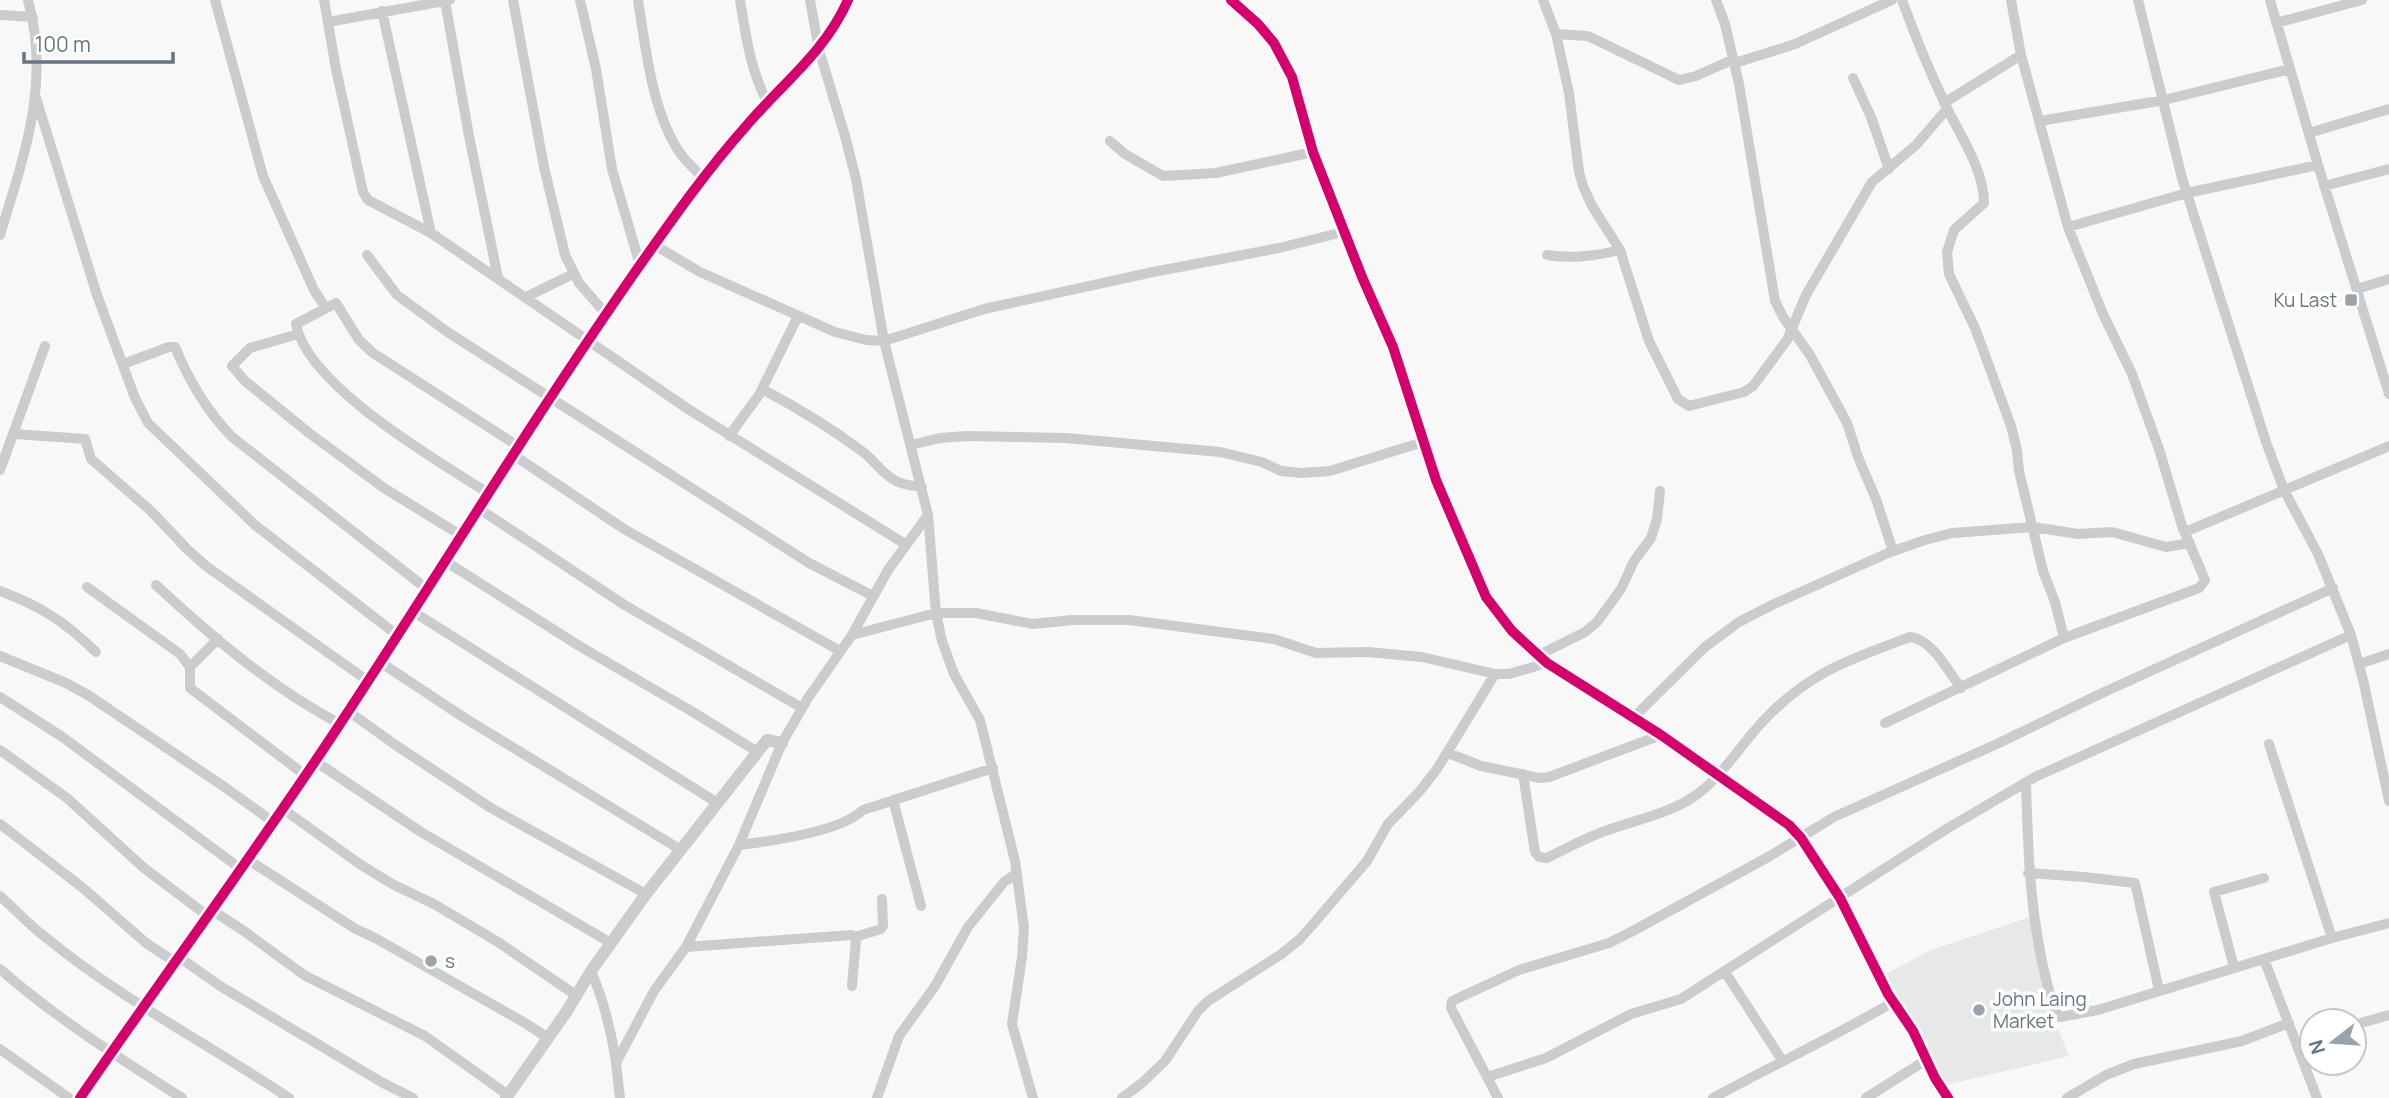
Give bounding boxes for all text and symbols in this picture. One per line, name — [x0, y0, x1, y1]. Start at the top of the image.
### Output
scale bar — [24, 21, 173, 65]
text: 100 m — [35, 30, 91, 58]
place label: Ku Last — [2273, 287, 2337, 313]
marker: Ku Last — [2343, 292, 2359, 308]
place label: s — [445, 948, 455, 974]
marker: s — [423, 953, 439, 969]
place label: John Laing Market — [1993, 986, 2087, 1034]
marker: John Laing Market — [1971, 1002, 1987, 1018]
north arrow — [2298, 1007, 2368, 1077]
text: N — [2302, 1037, 2331, 1057]

